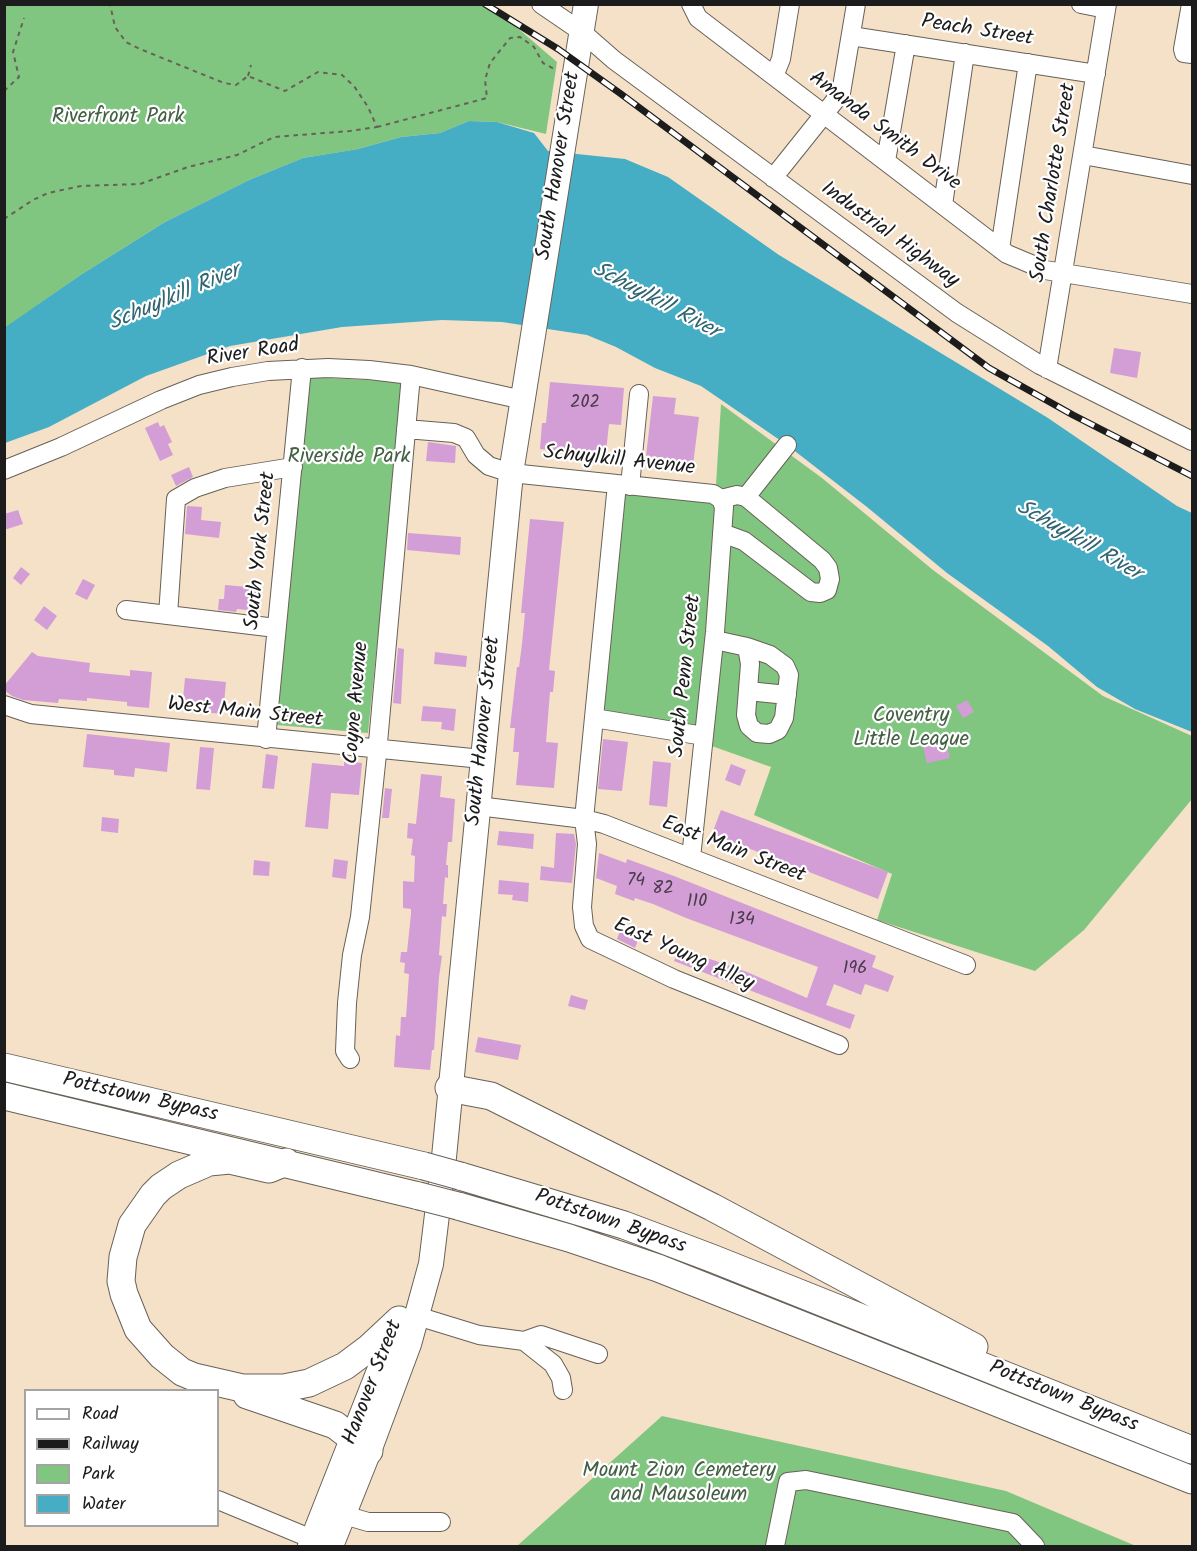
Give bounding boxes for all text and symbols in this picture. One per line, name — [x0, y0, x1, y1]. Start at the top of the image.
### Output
street label: Peach Street — [919, 11, 1035, 53]
street label: Amanda Smith Drive — [803, 67, 965, 197]
street label: South Hanover Street — [533, 70, 587, 262]
street label: South Charlotte Street — [1027, 82, 1083, 284]
park label: Riverfront Park — [52, 105, 184, 131]
street label: Industrial Highway — [815, 177, 963, 295]
water label: Schuylkill River — [587, 258, 723, 346]
water label: Schuylkill River — [106, 260, 244, 338]
street label: River Road — [205, 334, 301, 374]
house number: 202 — [570, 393, 600, 415]
street label: Schuylkill Avenue — [542, 442, 696, 482]
park label: Riverside Park — [288, 445, 410, 471]
street label: South York Street — [241, 471, 283, 631]
water label: Schuylkill River — [1011, 496, 1145, 588]
street label: South Penn Street — [666, 593, 708, 759]
street label: South Hanover Street — [463, 635, 507, 827]
street label: Coyne Avenue — [340, 641, 376, 765]
street label: West Main Street — [166, 693, 324, 735]
park label: Coventry Little League — [853, 704, 969, 754]
street label: East Main Street — [658, 812, 808, 890]
house number: 74 — [627, 871, 645, 893]
house number: 82 — [652, 879, 674, 901]
house number: 110 — [687, 892, 707, 914]
house number: 134 — [729, 910, 755, 932]
street label: East Young Alley — [609, 914, 757, 998]
house number: 196 — [843, 959, 867, 981]
street label: Pottstown Bypass — [60, 1069, 220, 1129]
street label: Pottstown Bypass — [531, 1185, 689, 1261]
street label: Hanover Street — [339, 1317, 409, 1449]
street label: Pottstown Bypass — [985, 1357, 1141, 1439]
legend — [24, 1389, 219, 1527]
text: Road — [82, 1400, 118, 1429]
text: Railway — [82, 1430, 139, 1459]
park label: Mount Zion Cemetery and Mausoleum — [582, 1459, 776, 1509]
text: Park — [82, 1460, 115, 1489]
text: Water — [82, 1490, 126, 1519]

